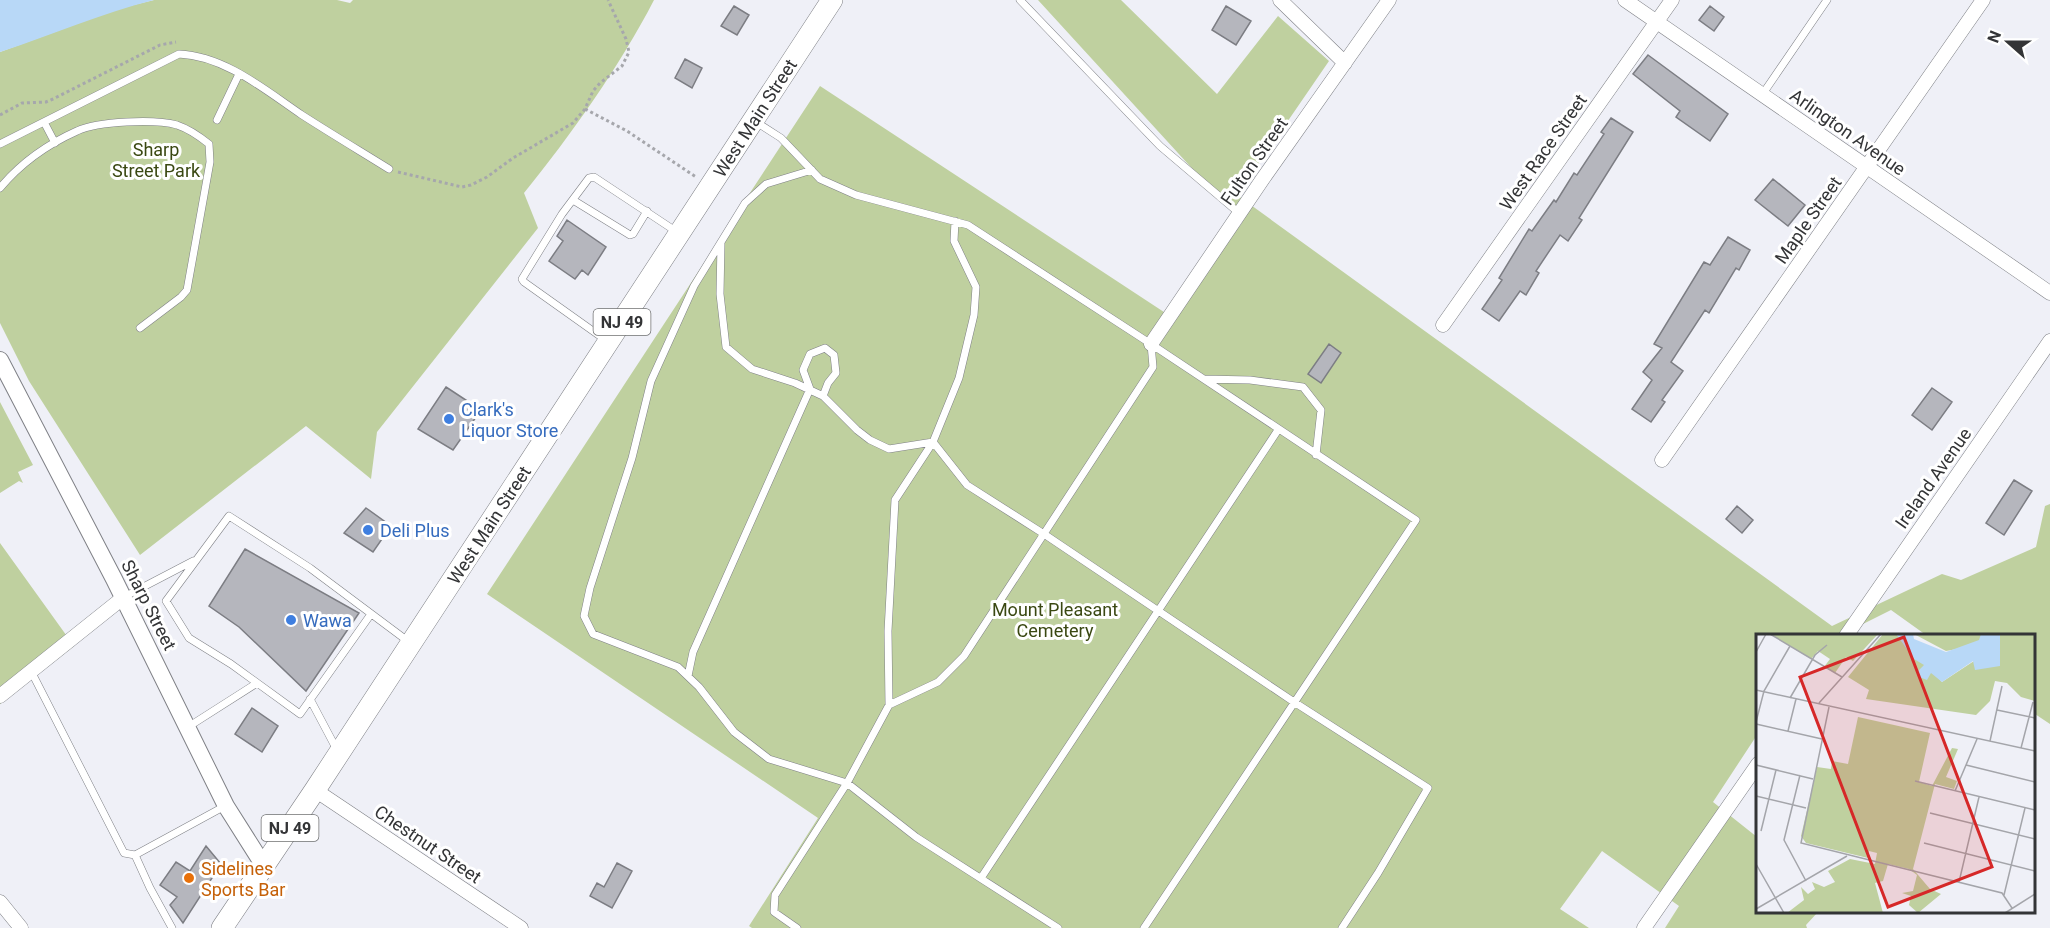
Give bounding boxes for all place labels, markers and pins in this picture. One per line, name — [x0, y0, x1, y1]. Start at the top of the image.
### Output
place label: Clark's Liquor Store — [461, 399, 558, 441]
marker: Clark's Liquor Store — [442, 412, 456, 426]
place label: Deli Plus — [380, 520, 450, 541]
marker: Deli Plus — [361, 523, 375, 537]
place label: Wawa — [303, 610, 352, 631]
marker: Wawa — [284, 613, 298, 627]
place label: Sidelines Sports Bar — [201, 858, 285, 900]
marker: Sidelines Sports Bar — [182, 871, 196, 885]

